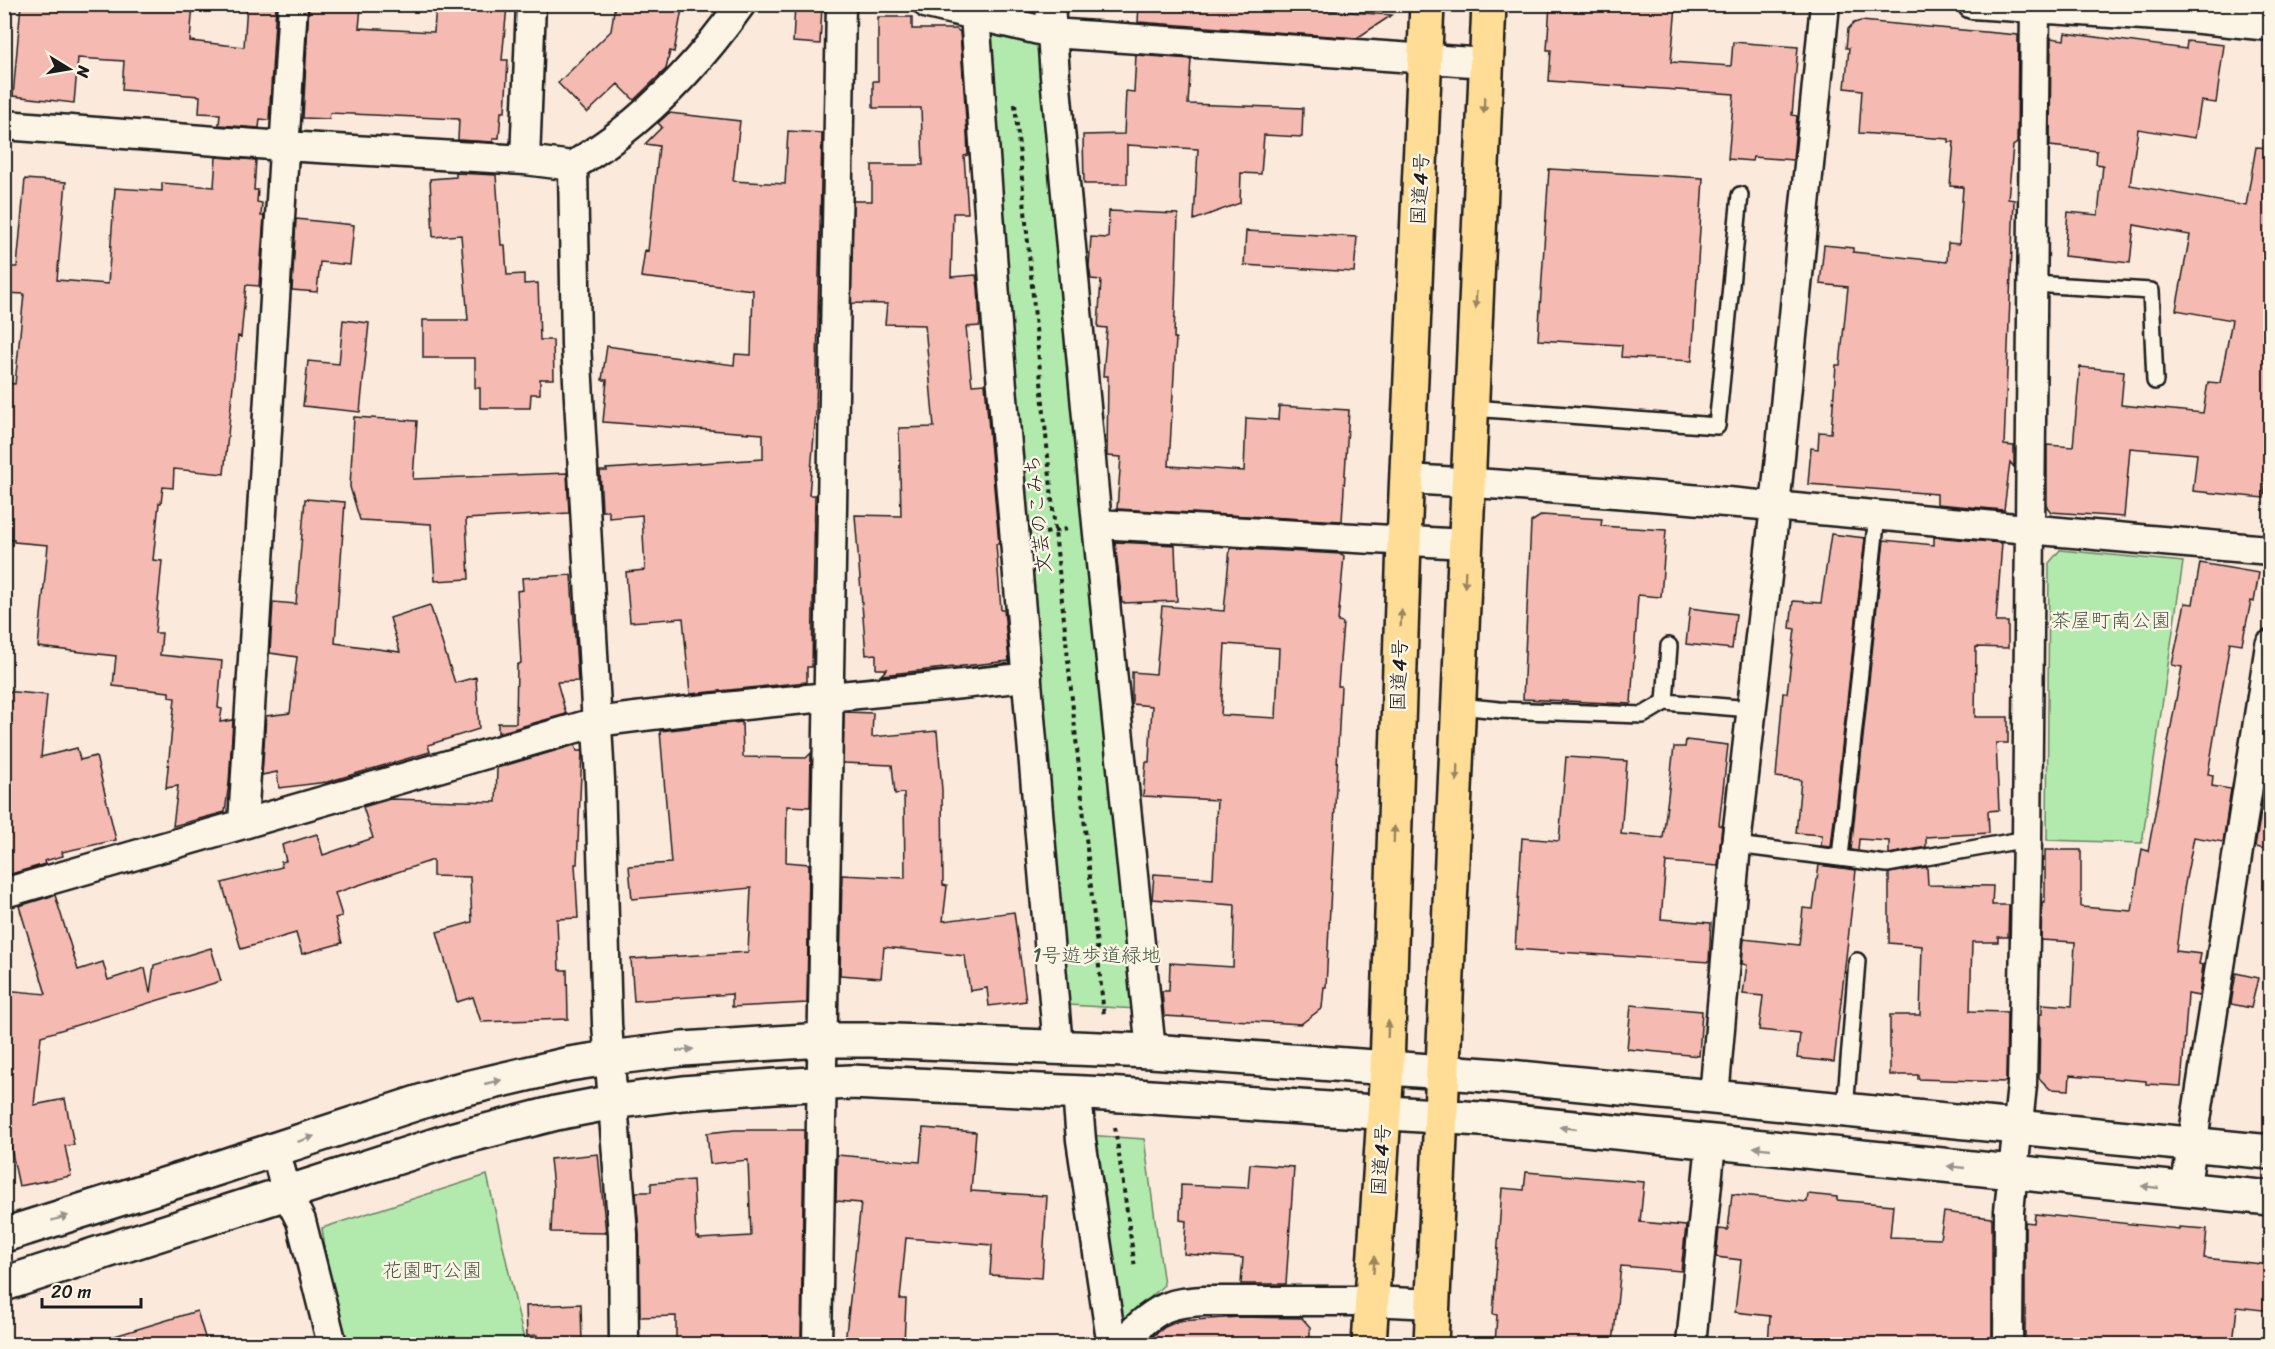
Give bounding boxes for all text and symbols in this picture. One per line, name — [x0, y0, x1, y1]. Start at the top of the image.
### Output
north arrow — [39, 39, 99, 99]
text: N — [68, 63, 99, 81]
one-way arrow — [1480, 95, 1489, 114]
street label: 国道4号 — [1401, 152, 1439, 226]
one-way arrow — [1472, 290, 1481, 309]
street label: 文芸のこみち — [1014, 453, 1062, 575]
one-way arrow — [1460, 569, 1469, 588]
park label: 茶屋町南公園 — [2051, 603, 2171, 638]
one-way arrow — [1397, 608, 1406, 627]
street label: 国道4号 — [1380, 638, 1418, 712]
one-way arrow — [1452, 764, 1461, 783]
one-way arrow — [1390, 824, 1399, 843]
park label: 1号遊歩道緑地 — [1033, 938, 1161, 973]
one-way arrow — [1383, 1019, 1393, 1038]
one-way arrow — [675, 1045, 694, 1055]
one-way arrow — [483, 1077, 502, 1086]
street label: 国道4号 — [1361, 1123, 1401, 1197]
one-way arrow — [1558, 1123, 1577, 1132]
one-way arrow — [297, 1133, 315, 1143]
one-way arrow — [1752, 1143, 1771, 1153]
one-way arrow — [1946, 1162, 1965, 1172]
one-way arrow — [2140, 1182, 2159, 1192]
one-way arrow — [52, 1213, 70, 1222]
park label: 花園町公園 — [382, 1253, 482, 1288]
one-way arrow — [1369, 1256, 1378, 1275]
scale bar — [42, 1271, 141, 1309]
text: 20 m — [51, 1276, 91, 1308]

